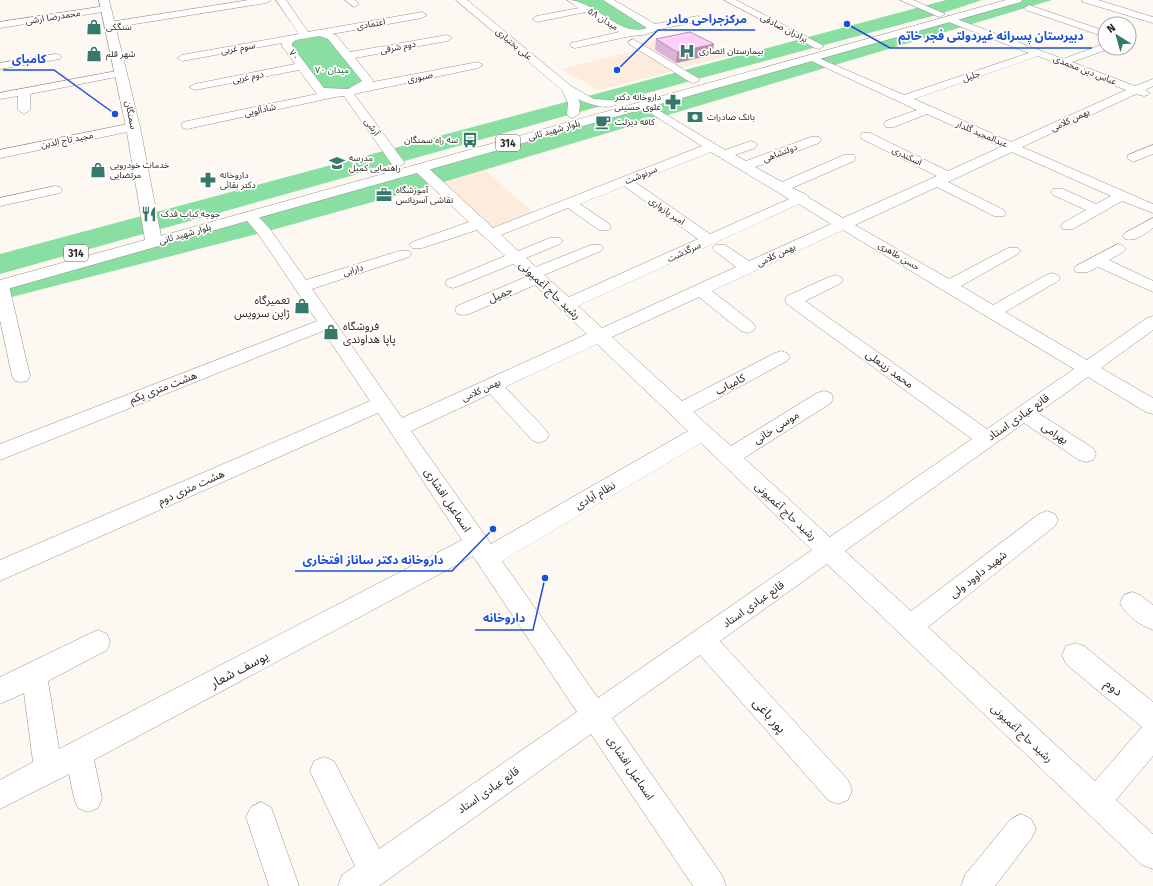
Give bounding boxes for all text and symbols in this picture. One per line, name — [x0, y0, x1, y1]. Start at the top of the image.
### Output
street label: میدان ۵۸ — [586, 6, 620, 32]
callout: مرکزجراحی مادر — [658, 6, 755, 30]
street label: محمدرضا ارشی — [25, 8, 82, 27]
text: مرکزجراحی مادر — [666, 12, 747, 26]
street label: برادران صادقی — [758, 12, 809, 45]
north arrow — [1097, 16, 1137, 56]
street label: اعتمادی — [356, 17, 386, 31]
shop icon: سنگکی — [85, 18, 103, 36]
text: N — [1104, 21, 1118, 36]
place label: سنگکی — [106, 22, 132, 32]
callout: دبیرستان پسرانه غیردولتی فجر خاتم — [890, 24, 1092, 48]
street label: علی بختیاری — [493, 26, 534, 63]
text: دبیرستان پسرانه غیردولتی فجر خاتم — [898, 29, 1084, 45]
street label: دوم شرقی — [379, 39, 417, 57]
street label: سوم غربی — [220, 40, 256, 58]
hospital icon: بیمارستان انصاری — [678, 42, 696, 60]
shop icon: شهر قلم — [85, 45, 103, 63]
callout: کامبای — [3, 46, 54, 70]
place label: بیمارستان انصاری — [699, 46, 763, 57]
street label: ۷۰ — [287, 48, 301, 62]
place label: شهر قلم — [106, 49, 135, 61]
text: کامبای — [12, 52, 47, 66]
street label: عباس دین محمدی — [1052, 53, 1118, 87]
park label: میدان ۷۰ — [315, 65, 349, 75]
street label: جلیل — [961, 68, 981, 84]
street label: دوم غربی — [231, 69, 265, 87]
street label: صبوری — [406, 70, 434, 85]
place label: داروخانه دکتر علوی حسینی — [614, 92, 661, 113]
pharmacy icon: داروخانه دکتر علوی حسینی — [664, 93, 682, 111]
street label: سمنگان — [123, 100, 139, 130]
street label: شادآلویی — [243, 102, 277, 119]
street label: بهمن کلامی — [1049, 107, 1091, 133]
bank icon: بانک صادرات — [686, 108, 704, 126]
place label: بانک صادرات — [707, 112, 755, 123]
cafe icon: کافه دیزلت — [594, 113, 612, 131]
street label: آرشی — [362, 116, 382, 138]
place label: کافه دیزلت — [615, 117, 655, 128]
street label: بلوار شهید ثانی — [527, 118, 581, 143]
street label: عبدالمجید گلدار — [953, 118, 1010, 150]
street label: مجید تاج الدین — [40, 130, 95, 152]
bus stop icon: سه راه سمنگان — [461, 131, 479, 149]
place label: سه راه سمنگان — [404, 135, 458, 146]
road number: 314 — [496, 135, 520, 151]
street label: دولتشاهی — [761, 142, 799, 164]
street label: اسکندری — [890, 145, 923, 168]
place label: مدرسه راهنمایی کمیل — [349, 153, 401, 174]
school or university icon: مدرسه راهنمایی کمیل — [328, 154, 346, 172]
place label: خدمات خودرویی مرتضایی — [110, 160, 169, 181]
shop icon: خدمات خودرویی مرتضایی — [89, 161, 107, 179]
street label: سرنوشت — [623, 164, 659, 187]
place label: داروخانه دکتر بقائی — [220, 170, 256, 191]
pharmacy icon: داروخانه دکتر بقائی — [199, 171, 217, 189]
place label: آموزشگاه نقاشی آسریانس — [396, 185, 453, 206]
office icon: آموزشگاه نقاشی آسریانس — [375, 186, 393, 204]
street label: امیر پازواری — [647, 195, 687, 228]
restaurant icon: جوجه کباب فدک — [140, 205, 158, 223]
place label: جوجه کباب فدک — [161, 209, 220, 220]
street label: بلوار شهید ثانی — [158, 222, 212, 247]
street label: سرگذشت — [666, 240, 703, 265]
street label: حسن طاهری — [876, 240, 921, 273]
street label: بهمن کلامی — [755, 242, 797, 268]
road number: 314 — [64, 245, 88, 261]
street label: رشید حاج آغمیونی — [515, 258, 583, 323]
street label: دارابی — [342, 262, 365, 279]
street label: جمیل — [486, 283, 515, 305]
place label: تعمیرگاه ژاپن سرویس — [234, 294, 290, 321]
shop icon: تعمیرگاه ژاپن سرویس — [293, 297, 311, 315]
place label: فروشگاه پاپا هداوندی — [343, 320, 396, 347]
shop icon: فروشگاه پاپا هداوندی — [322, 323, 340, 341]
street label: محمد زینعلی — [863, 348, 916, 391]
street label: هشت متری یکم — [128, 369, 199, 408]
street label: کامیاب — [713, 371, 748, 398]
street label: بهمن کلامی — [460, 377, 502, 403]
street label: قانع عبادی استاد — [985, 391, 1052, 444]
street label: موسی خانی — [751, 408, 802, 447]
street label: بهرامی — [1039, 420, 1070, 447]
street label: اسماعیل افشاری — [421, 466, 474, 535]
street label: هشت متری دوم — [156, 467, 227, 509]
street label: نظام آبادی — [573, 479, 618, 513]
street label: رشید حاج آغمیونی — [751, 479, 819, 544]
callout: داروخانه دكتر ساناز افتخارى — [295, 547, 452, 571]
street label: شهید داوود ولی — [947, 548, 1010, 601]
text: داروخانه دكتر ساناز افتخارى — [302, 553, 444, 567]
street label: قانع عبادی استاد — [720, 578, 787, 631]
callout: داروخانه — [475, 606, 533, 630]
text: داروخانه — [483, 611, 525, 625]
street label: یوسف شعار — [207, 648, 271, 691]
street label: دوم — [1101, 676, 1126, 701]
street label: پور باغی — [749, 695, 789, 737]
street label: رشید حاج آغمیونی — [987, 701, 1055, 766]
street label: اسماعیل افشاری — [604, 734, 657, 803]
street label: قانع عبادی استاد — [455, 764, 522, 817]

